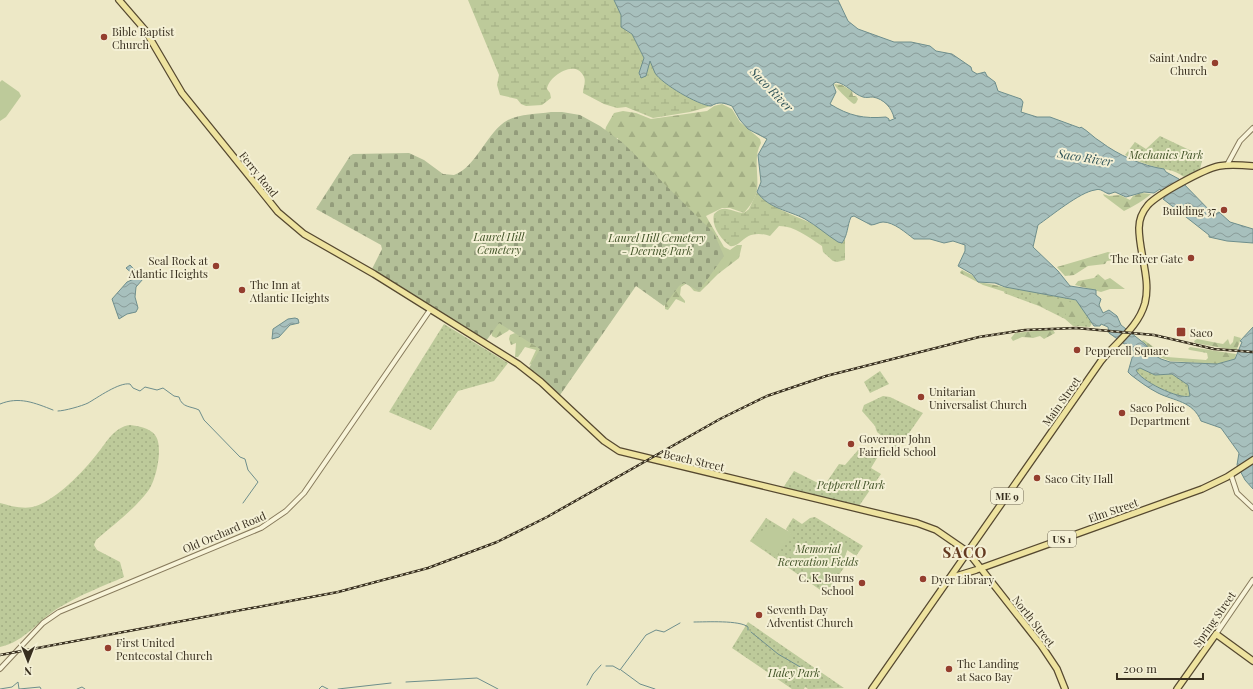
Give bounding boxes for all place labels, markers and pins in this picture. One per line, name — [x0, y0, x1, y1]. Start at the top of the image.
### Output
place label: Bible Baptist Church — [112, 24, 174, 52]
marker: Bible Baptist Church — [99, 32, 109, 42]
place label: Saint Andre Church — [1150, 50, 1208, 78]
marker: Saint Andre Church — [1210, 58, 1220, 68]
place label: Building 37 — [1162, 203, 1217, 218]
marker: Building 37 — [1219, 205, 1229, 215]
place label: The River Gate — [1110, 251, 1183, 266]
place label: Seal Rock at Atlantic Heights — [128, 253, 208, 281]
marker: The River Gate — [1186, 253, 1196, 263]
marker: Seal Rock at Atlantic Heights — [211, 261, 221, 271]
place label: The Inn at Atlantic Heights — [249, 277, 329, 305]
marker: The Inn at Atlantic Heights — [237, 285, 247, 295]
place label: Saco — [1190, 325, 1213, 340]
marker: Saco — [1175, 326, 1187, 338]
place label: Pepperell Square — [1085, 343, 1169, 358]
marker: Pepperell Square — [1072, 345, 1082, 355]
place label: Unitarian Universalist Church — [929, 384, 1027, 412]
marker: Unitarian Universalist Church — [916, 392, 926, 402]
place label: Saco Police Department — [1130, 400, 1190, 428]
marker: Saco Police Department — [1117, 408, 1127, 418]
place label: Governor John Fairfield School — [859, 431, 936, 459]
marker: Governor John Fairfield School — [846, 439, 856, 449]
place label: Saco City Hall — [1045, 471, 1113, 486]
marker: Saco City Hall — [1032, 473, 1042, 483]
place label: C. K. Burns School — [799, 570, 854, 598]
place label: Dyer Library — [931, 572, 995, 587]
marker: Dyer Library — [918, 574, 928, 584]
marker: C. K. Burns School — [857, 578, 867, 588]
place label: Seventh Day Adventist Church — [766, 602, 854, 630]
marker: Seventh Day Adventist Church — [754, 610, 764, 620]
place label: First United Pentecostal Church — [116, 635, 213, 663]
marker: First United Pentecostal Church — [103, 643, 113, 653]
place label: The Landing at Saco Bay — [957, 656, 1019, 684]
marker: The Landing at Saco Bay — [944, 664, 954, 674]

